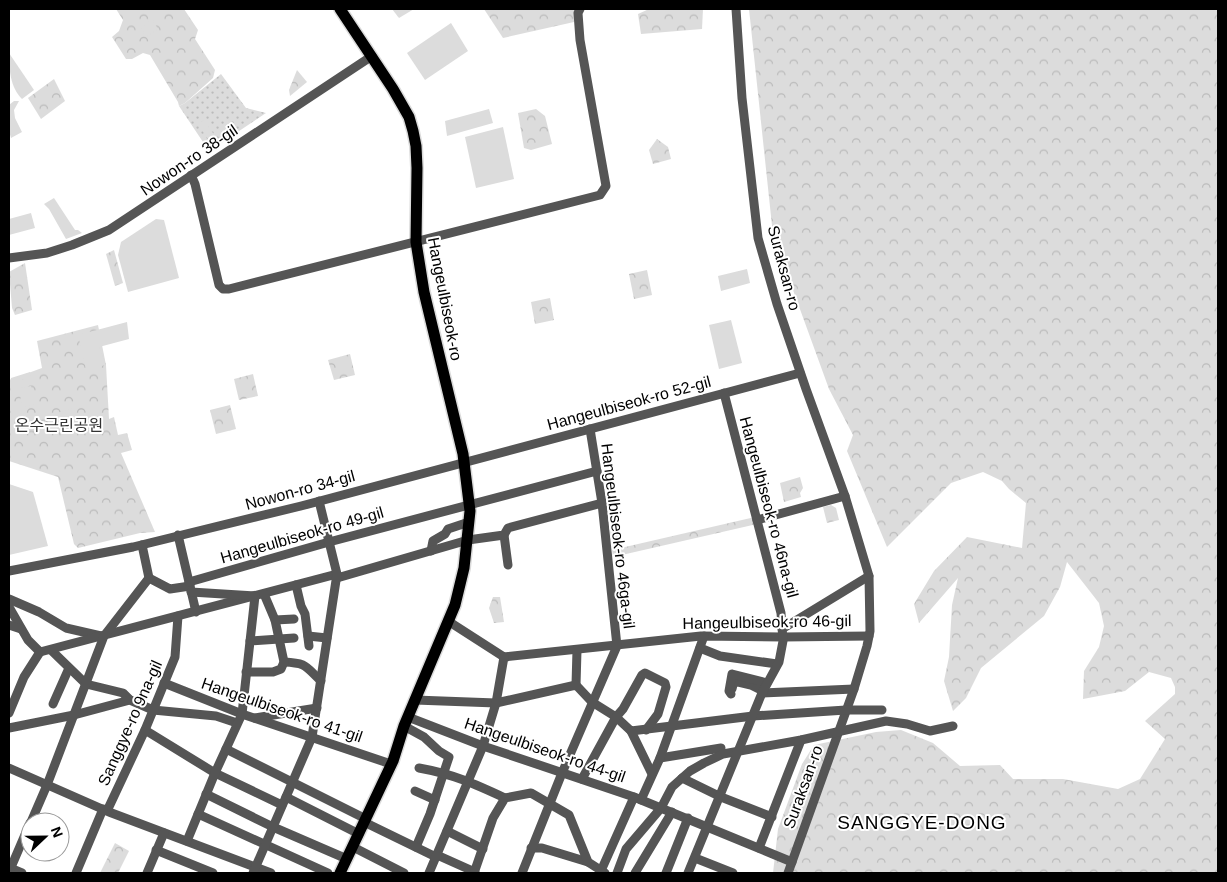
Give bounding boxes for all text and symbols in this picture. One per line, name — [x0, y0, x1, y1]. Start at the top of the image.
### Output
street label: Nowon-ro 38-gil — [137, 121, 241, 199]
street label: Suraksan-ro — [765, 224, 804, 312]
street label: Hangeulbiseok-ro — [425, 236, 465, 362]
street label: Hangeulbiseok-ro 52-gil — [545, 373, 713, 433]
street label: Hangeulbiseok-ro 46na-gil — [737, 415, 801, 599]
park label: 온수근린공원 — [15, 417, 103, 434]
street label: Hangeulbiseok-ro 46ga-gil — [598, 442, 638, 630]
street label: Nowon-ro 34-gil — [243, 467, 357, 513]
street label: Hangeulbiseok-ro 49-gil — [218, 504, 386, 566]
street label: Hangeulbiseok-ro 46-gil — [682, 612, 852, 632]
street label: Sanggye-ro 9na-gil — [95, 658, 165, 788]
street label: Hangeulbiseok-ro 41-gil — [199, 674, 365, 746]
street label: Hangeulbiseok-ro 44-gil — [462, 714, 628, 786]
street label: Suraksan-ro — [780, 743, 826, 831]
north arrow — [20, 812, 70, 862]
district label: SANGGYE-DONG — [837, 812, 1007, 833]
text: N — [48, 824, 66, 840]

